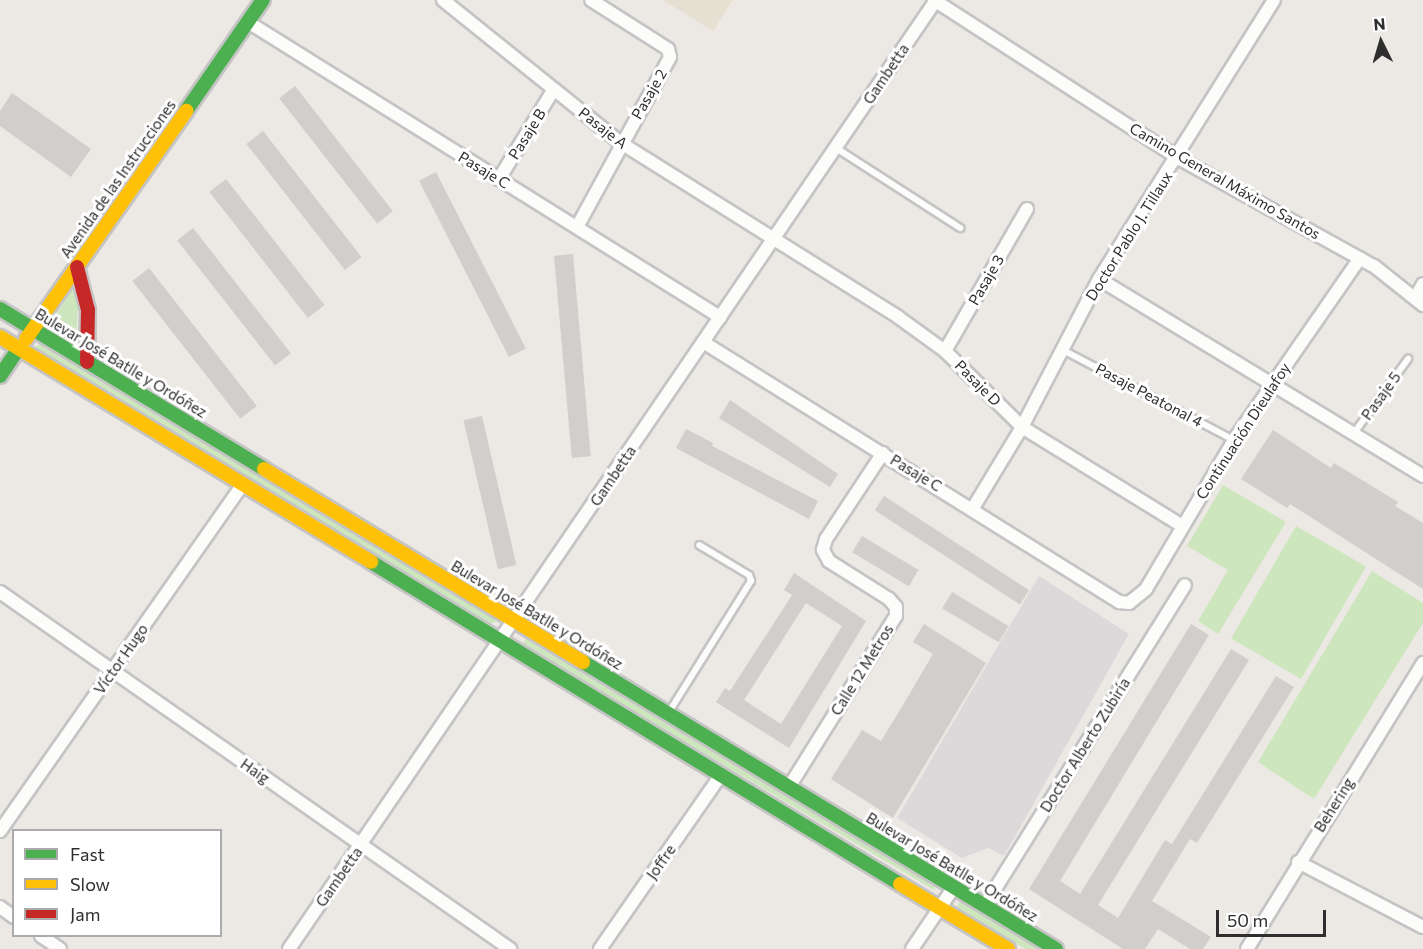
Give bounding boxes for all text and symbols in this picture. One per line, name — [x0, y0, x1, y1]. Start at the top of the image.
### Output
north arrow — [1351, 12, 1411, 72]
text: N — [1373, 14, 1386, 34]
street label: Gambetta — [859, 40, 913, 108]
street label: Pasaje 2 — [627, 66, 671, 122]
street label: Avenida de las Instrucciones — [56, 96, 180, 262]
street label: Pasaje A — [575, 103, 631, 153]
street label: Pasaje B — [504, 105, 550, 163]
street label: Camino General Máximo Santos — [1127, 119, 1323, 243]
street label: Pasaje C — [455, 148, 513, 192]
street label: Doctor Pablo J. Tillaux — [1082, 168, 1176, 304]
street label: Pasaje 3 — [964, 252, 1008, 308]
street label: Bulevar José Batlle y Ordóñez — [32, 305, 210, 421]
street label: Pasaje D — [951, 356, 1005, 410]
street label: Pasaje Peatonal 4 — [1092, 359, 1206, 431]
street label: Continuación Dieulafoy — [1192, 359, 1294, 503]
street label: Pasaje 5 — [1358, 368, 1404, 424]
street label: Gambetta — [586, 442, 640, 510]
street label: Pasaje C — [887, 451, 945, 495]
street label: Bulevar José Batlle y Ordóñez — [448, 557, 626, 673]
street label: Víctor Hugo — [90, 620, 152, 698]
street label: Calle 12 Metros — [827, 621, 897, 719]
street label: Doctor Alberto Zubiría — [1036, 675, 1134, 815]
street label: Haig — [237, 755, 273, 787]
street label: Behering — [1310, 775, 1358, 835]
street label: Bulevar José Batlle y Ordóñez — [863, 809, 1041, 925]
legend — [12, 829, 222, 937]
street label: Joffre — [643, 841, 679, 883]
text: Fast — [70, 843, 105, 865]
street label: Gambetta — [312, 844, 366, 910]
text: Slow — [70, 873, 110, 895]
scale bar — [1219, 898, 1328, 936]
text: Jam — [70, 903, 100, 925]
text: 50 m — [1227, 909, 1268, 931]

